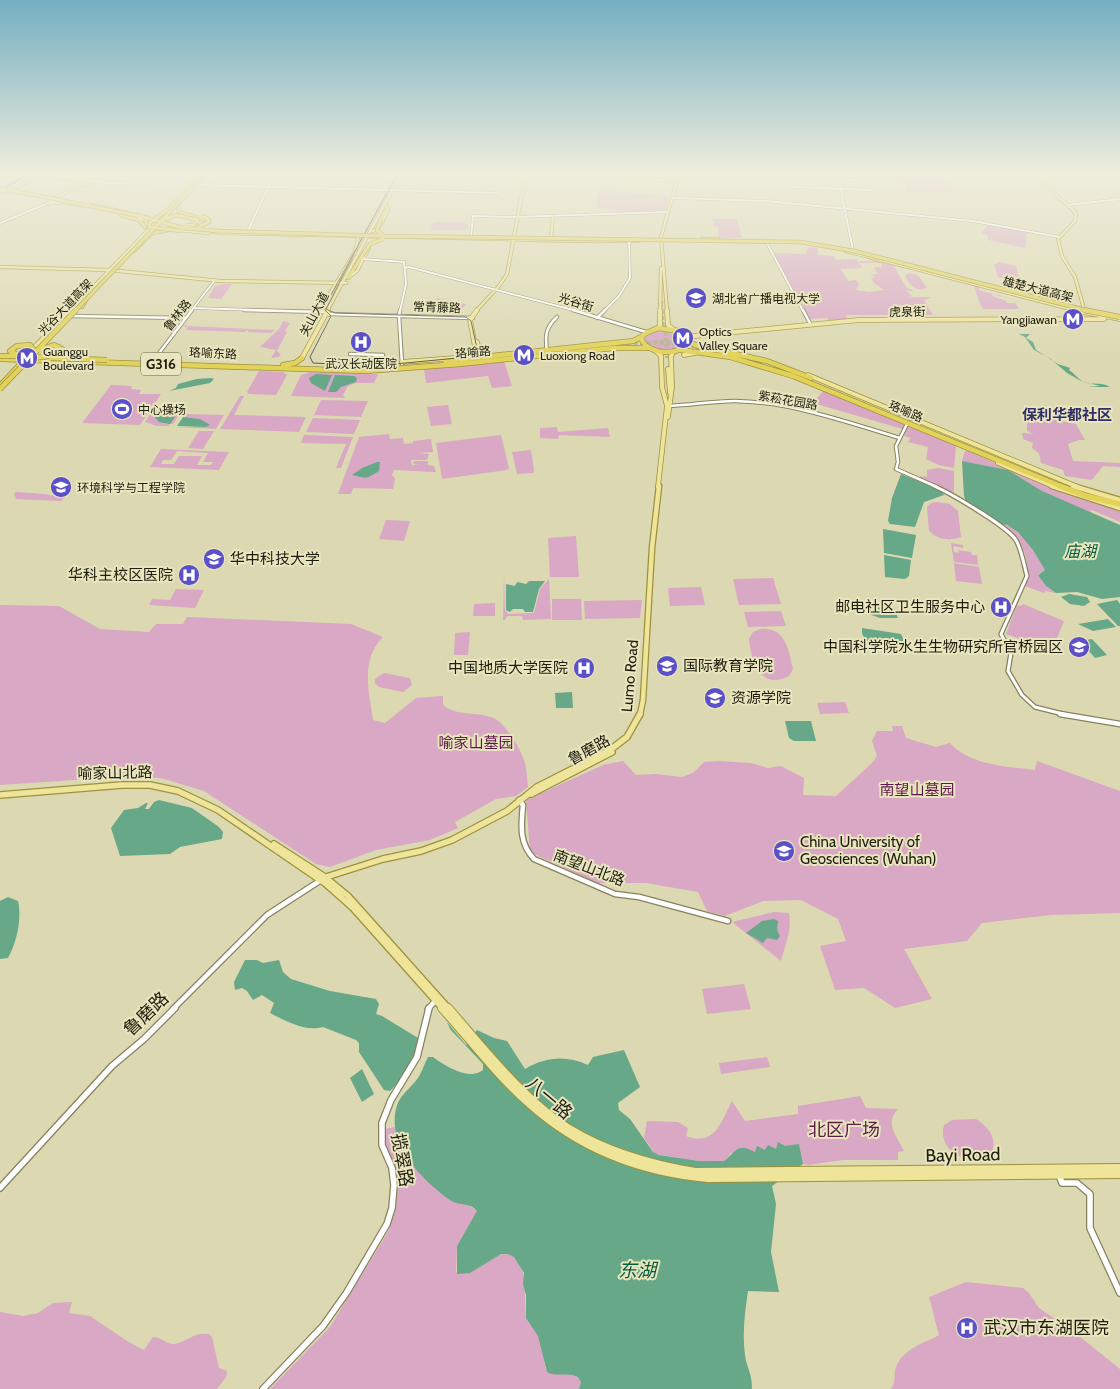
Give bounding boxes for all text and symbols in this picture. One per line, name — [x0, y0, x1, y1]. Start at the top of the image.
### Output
street label: 雄楚大道高架 — [1001, 273, 1075, 305]
street label: 光谷大道高架 — [35, 276, 95, 338]
school or university icon: 湖北省广播电视大学 — [684, 286, 708, 310]
street label: 关山大道 — [296, 289, 332, 339]
street label: 光谷街 — [557, 290, 595, 314]
place label: 湖北省广播电视大学 — [712, 291, 820, 306]
street label: 鲁林路 — [160, 296, 194, 334]
street label: 常青藤路 — [413, 299, 461, 315]
street label: 虎泉街 — [889, 304, 925, 319]
metro station icon: Yangjiawan — [1061, 307, 1085, 331]
place label: Yangjiawan — [1000, 312, 1057, 327]
place label: Optics Valley Square — [699, 324, 768, 353]
metro station icon: Optics Valley Square — [671, 326, 695, 350]
hospital icon: 武汉长动医院 — [349, 330, 373, 354]
street label: 珞喻路 — [454, 343, 492, 361]
metro station icon: Luoxiong Road — [512, 343, 536, 367]
place label: Guanggu Boulevard — [43, 344, 94, 373]
street label: 珞喻东路 — [189, 344, 237, 362]
metro station icon: Guanggu Boulevard — [15, 346, 39, 370]
place label: Luoxiong Road — [540, 348, 615, 363]
road number: G316 — [141, 352, 181, 376]
place label: 武汉长动医院 — [325, 356, 397, 371]
street label: 紫菘花园路 — [757, 387, 819, 413]
sports icon: 中心操场 — [110, 397, 134, 421]
street label: 珞喻路 — [886, 397, 926, 425]
place label: 中心操场 — [138, 402, 186, 417]
district label: 保利华都社区 — [1022, 406, 1112, 424]
school or university icon: 环境科学与工程学院 — [49, 475, 73, 499]
place label: 环境科学与工程学院 — [77, 480, 185, 495]
water label: 庙湖 — [1064, 542, 1099, 561]
school or university icon: 华中科技大学 — [202, 547, 226, 571]
place label: 华中科技大学 — [230, 550, 320, 568]
hospital icon: 华科主校区医院 — [177, 563, 201, 587]
place label: 华科主校区医院 — [68, 566, 173, 584]
hospital icon: 邮电社区卫生服务中心 — [989, 595, 1013, 619]
place label: 邮电社区卫生服务中心 — [835, 598, 985, 616]
school or university icon: 中国科学院水生生物研究所官桥园区 — [1067, 635, 1091, 659]
place label: 中国科学院水生生物研究所官桥园区 — [823, 638, 1063, 656]
street label: Lumo Road — [618, 639, 642, 713]
school or university icon: 国际教育学院 — [655, 654, 679, 678]
hospital icon: 中国地质大学医院 — [572, 656, 596, 680]
place label: 国际教育学院 — [683, 657, 773, 675]
place label: 中国地质大学医院 — [448, 659, 568, 677]
school or university icon: 资源学院 — [703, 686, 727, 710]
place label: 资源学院 — [731, 689, 791, 707]
street label: 鲁磨路 — [565, 731, 613, 769]
park label: 喻家山墓园 — [438, 734, 514, 752]
street label: 喻家山北路 — [77, 763, 153, 783]
park label: 南望山墓园 — [879, 781, 955, 799]
place label: China University of Geosciences (Wuhan) — [800, 833, 937, 868]
school or university icon: China University of Geosciences (Wuhan) — [772, 839, 796, 863]
street label: 南望山北路 — [551, 846, 627, 890]
street label: 鲁磨路 — [119, 987, 173, 1041]
street label: 八一路 — [521, 1072, 577, 1124]
park label: 北区广场 — [808, 1119, 880, 1141]
street label: 揽翠路 — [386, 1132, 418, 1188]
street label: Bayi Road — [925, 1143, 1001, 1167]
water label: 东湖 — [618, 1259, 659, 1282]
hospital icon: 武汉市东湖医院 — [955, 1316, 979, 1340]
place label: 武汉市东湖医院 — [983, 1317, 1109, 1339]

